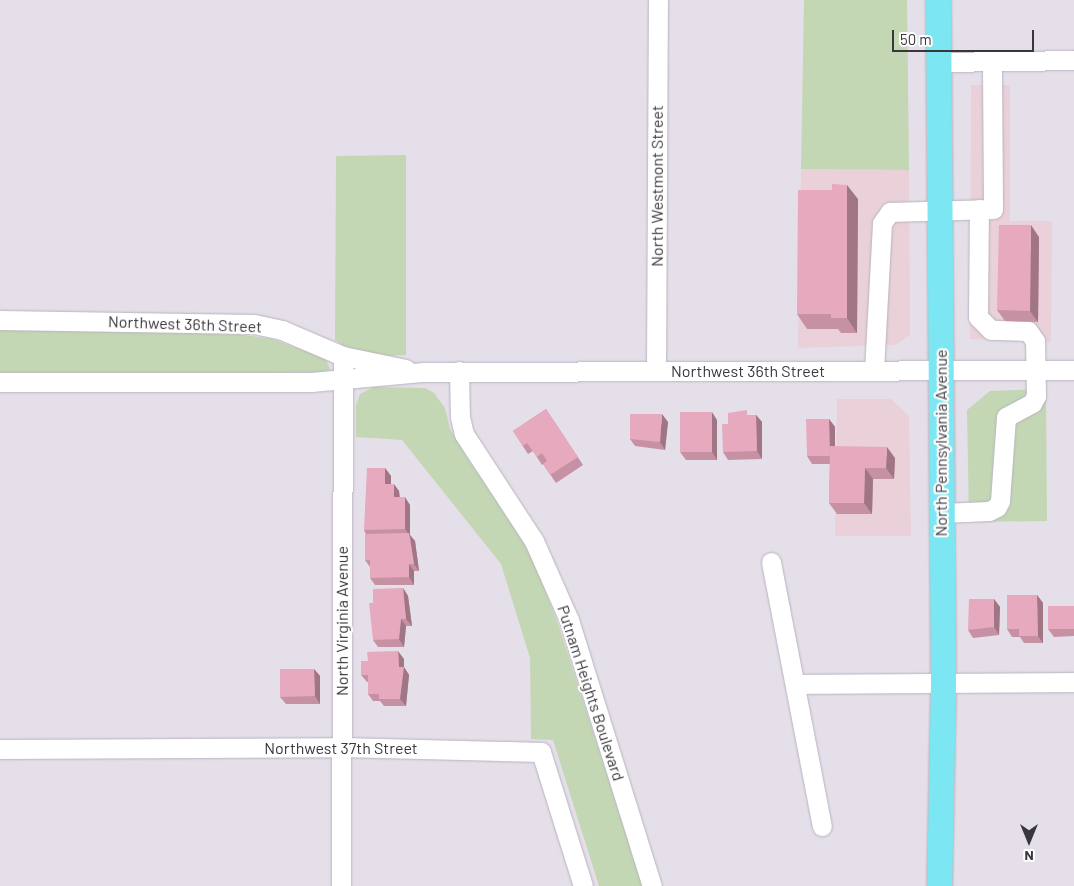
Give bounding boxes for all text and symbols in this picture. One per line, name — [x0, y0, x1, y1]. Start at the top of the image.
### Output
scale bar — [894, 20, 1036, 52]
text: 50 m — [900, 30, 932, 48]
street label: North Westmont Street — [647, 105, 667, 267]
street label: Northwest 36th Street — [108, 312, 262, 336]
street label: North Pennsylvania Avenue — [931, 350, 951, 536]
street label: Northwest 36th Street — [671, 361, 825, 381]
street label: North Virginia Avenue — [332, 546, 352, 696]
street label: Putnam Heights Boulevard — [554, 603, 628, 783]
street label: Northwest 37th Street — [264, 738, 418, 758]
north arrow — [1004, 816, 1054, 866]
text: N — [1024, 848, 1034, 865]

